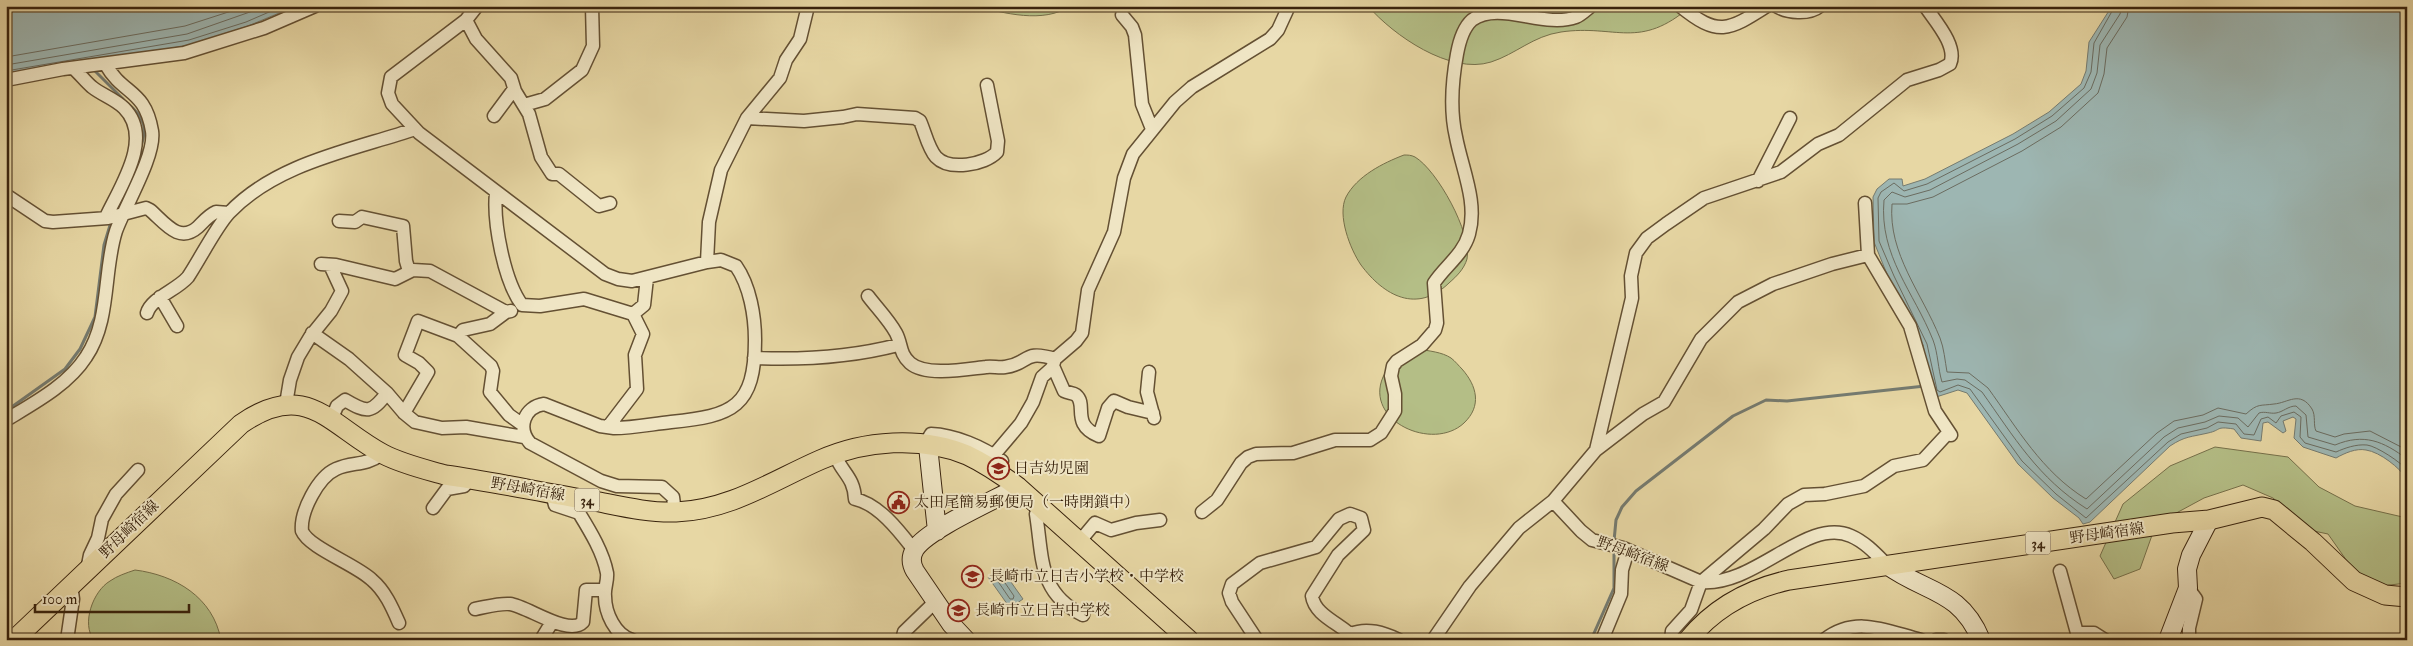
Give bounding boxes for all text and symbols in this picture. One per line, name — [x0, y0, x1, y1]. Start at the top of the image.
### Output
school or university icon: 日吉幼児園 — [986, 456, 1010, 480]
place label: 日吉幼児園 — [1014, 459, 1089, 478]
street label: 野母崎宿線 — [489, 474, 567, 505]
road number: 34 — [574, 488, 600, 512]
public building icon: 太田尾簡易郵便局（一時閉鎖中） — [886, 490, 910, 514]
place label: 太田尾簡易郵便局（一時閉鎖中） — [914, 493, 1139, 512]
street label: 野母崎宿線 — [96, 496, 163, 562]
street label: 野母崎宿線 — [2069, 519, 2146, 548]
road number: 34 — [2026, 532, 2050, 554]
street label: 野母崎宿線 — [1594, 533, 1671, 576]
school or university icon: 長崎市立日吉小学校・中学校 — [961, 564, 985, 588]
place label: 長崎市立日吉小学校・中学校 — [989, 567, 1184, 586]
scale bar — [35, 581, 189, 613]
text: 100 m — [42, 590, 78, 609]
school or university icon: 長崎市立日吉中学校 — [947, 598, 971, 622]
place label: 長崎市立日吉中学校 — [975, 601, 1110, 620]

